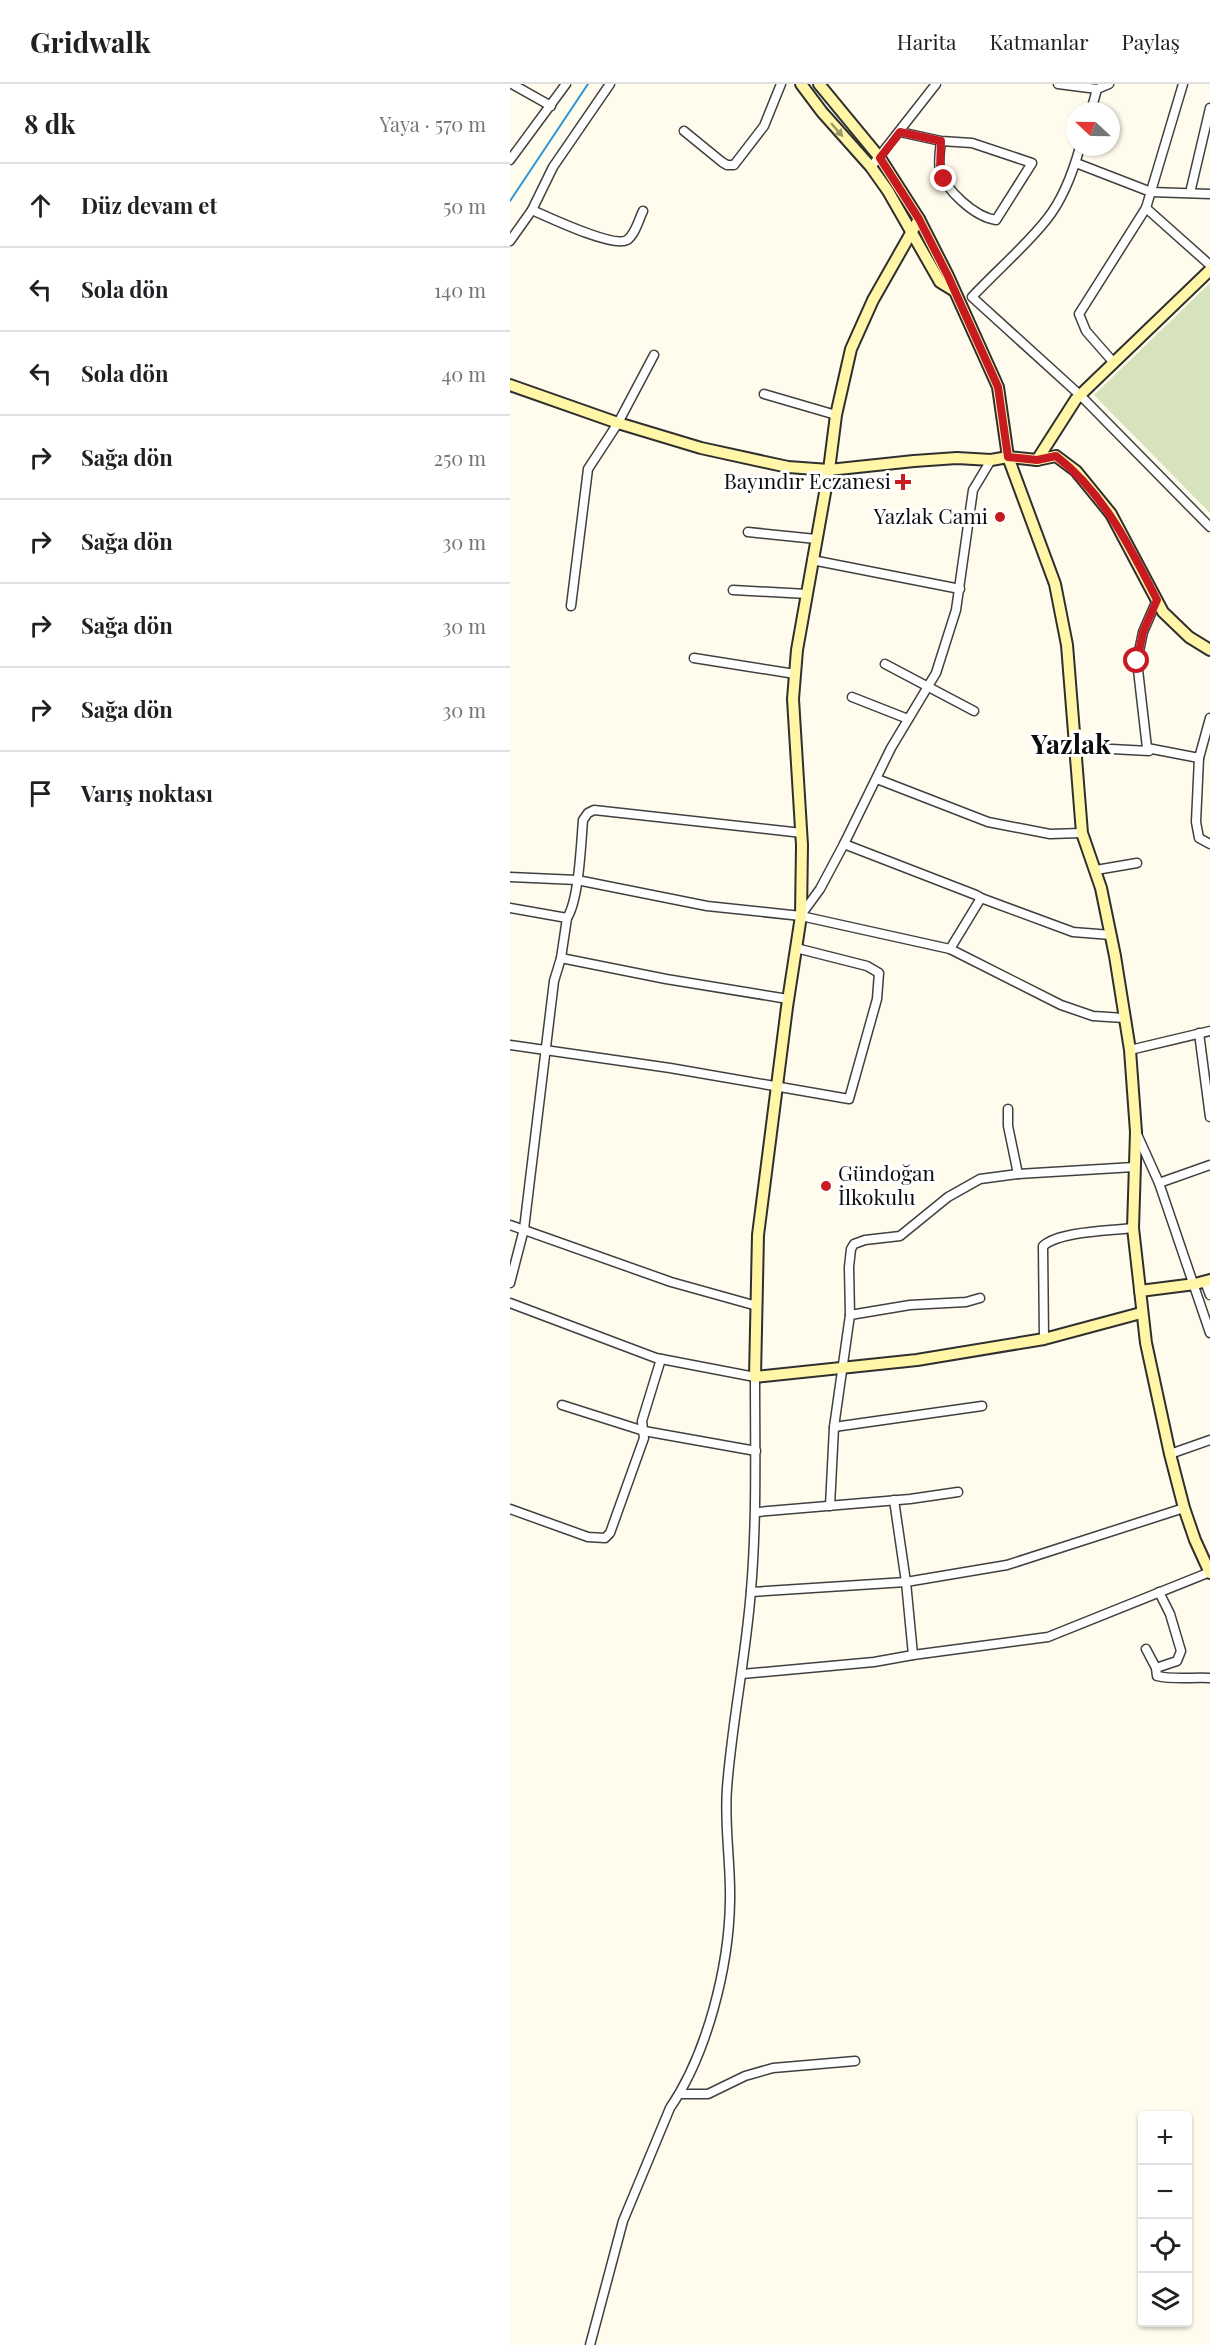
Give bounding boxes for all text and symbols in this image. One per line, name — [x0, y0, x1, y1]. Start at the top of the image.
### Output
text: Gridwalk — [30, 23, 151, 60]
text: Harita — [897, 27, 957, 55]
text: Katmanlar — [990, 27, 1089, 55]
text: Paylaş — [1122, 27, 1180, 55]
north arrow — [1066, 102, 1120, 156]
text: 8 dk — [24, 106, 75, 141]
text: Yaya · 570 m — [380, 110, 486, 137]
one-way arrow — [830, 122, 843, 137]
route end — [930, 165, 956, 191]
icon: ahead — [24, 189, 57, 222]
text: Düz devam et — [81, 190, 217, 220]
text: 50 m — [443, 192, 486, 219]
icon: left — [24, 273, 57, 306]
text: Sola dön — [81, 274, 168, 304]
text: 140 m — [434, 276, 486, 303]
icon: left — [24, 357, 57, 390]
text: Sola dön — [81, 358, 168, 388]
text: 40 m — [441, 360, 486, 387]
icon: right — [24, 441, 57, 474]
text: Sağa dön — [81, 442, 173, 472]
text: 250 m — [433, 444, 486, 471]
place label: Bayındır Eczanesi — [724, 466, 891, 494]
marker: Bayındır Eczanesi — [896, 475, 910, 489]
place label: Yazlak Cami — [873, 501, 988, 529]
marker: Yazlak Cami — [993, 510, 1007, 524]
icon: right — [24, 525, 57, 558]
text: Sağa dön — [81, 526, 173, 556]
text: 30 m — [442, 528, 486, 555]
icon: right — [24, 609, 57, 642]
text: Sağa dön — [81, 610, 173, 640]
text: 30 m — [442, 612, 486, 639]
route start — [1123, 647, 1149, 673]
icon: right — [24, 693, 57, 726]
text: Sağa dön — [81, 694, 173, 724]
text: 30 m — [442, 696, 486, 723]
district label: Yazlak — [1030, 725, 1111, 761]
icon: arrive — [24, 777, 57, 810]
text: Varış noktası — [81, 778, 213, 808]
place label: Gündoğan İlkokulu — [838, 1158, 936, 1210]
marker: Gündoğan İlkokulu — [819, 1179, 833, 1193]
map controls — [1138, 2111, 1192, 2327]
button: + — [1138, 2111, 1192, 2165]
button: − — [1138, 2165, 1192, 2219]
button: locate — [1138, 2219, 1192, 2273]
button: layers — [1138, 2273, 1192, 2327]

